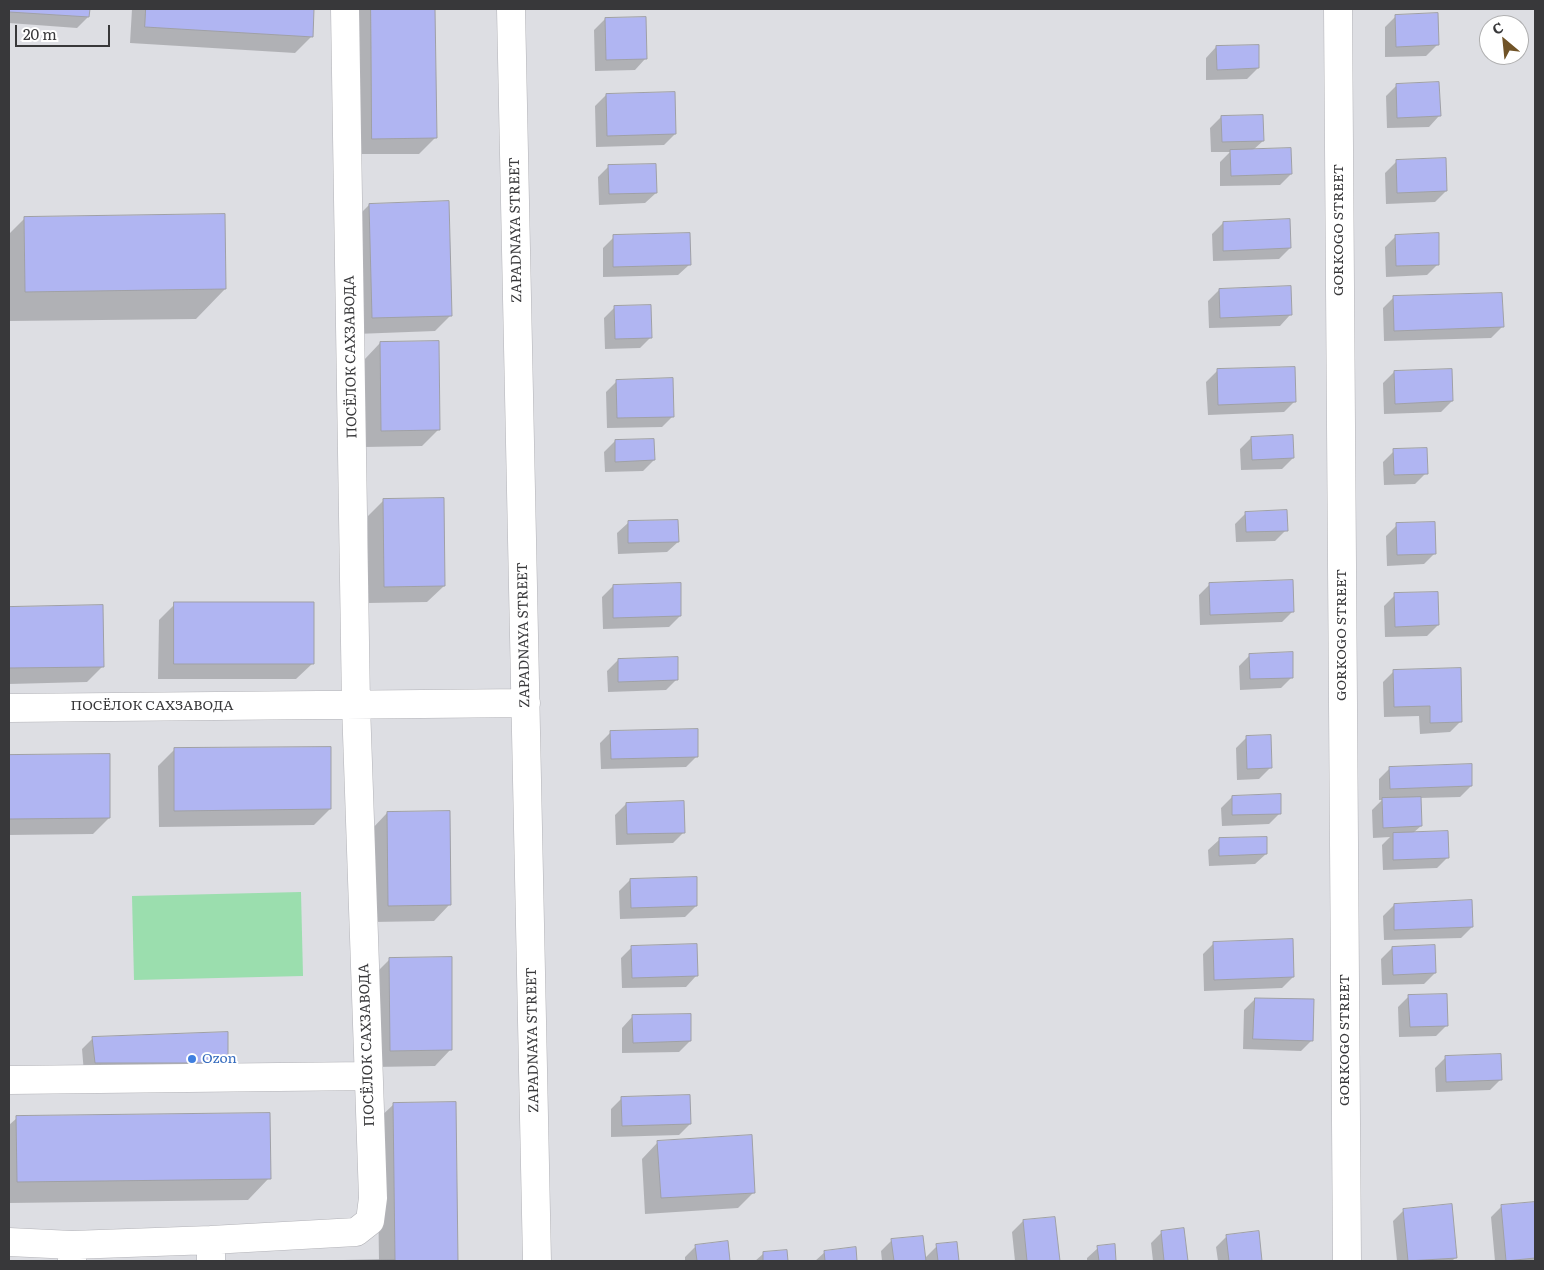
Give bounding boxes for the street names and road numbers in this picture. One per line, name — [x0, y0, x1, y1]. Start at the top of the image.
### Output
street label: ZAPADNAYA STREET — [506, 157, 526, 303]
street label: GORKOGO STREET — [1331, 164, 1347, 296]
street label: ПОСЁЛОК САХЗАВОДА — [341, 275, 361, 439]
street label: ZAPADNAYA STREET — [514, 562, 534, 708]
street label: GORKOGO STREET — [1334, 569, 1350, 701]
street label: ПОСЁЛОК САХЗАВОДА — [70, 698, 234, 714]
street label: ПОСЁЛОК САХЗАВОДА — [356, 963, 378, 1127]
street label: ZAPADNAYA STREET — [523, 967, 543, 1113]
street label: GORKOGO STREET — [1337, 974, 1353, 1106]

